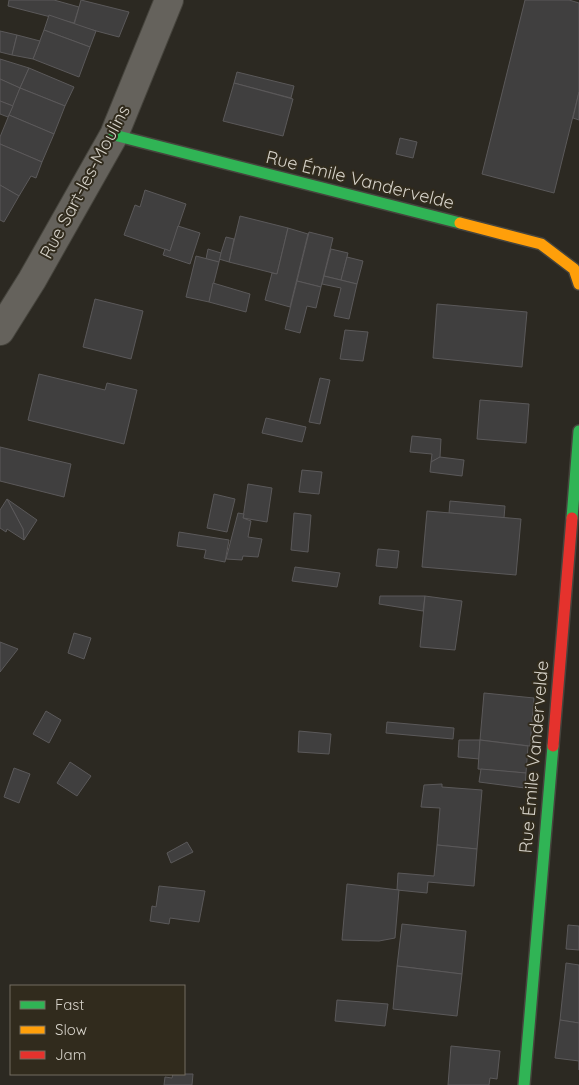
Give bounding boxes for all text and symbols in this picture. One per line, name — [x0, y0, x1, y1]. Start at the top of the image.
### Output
street label: Rue Sart-les-Moulins — [34, 101, 135, 263]
street label: Rue Émile Vandervelde — [264, 145, 457, 214]
street label: Rue Émile Vandervelde — [514, 660, 553, 854]
legend — [10, 985, 185, 1075]
text: Fast — [55, 995, 84, 1014]
text: Slow — [55, 1020, 87, 1039]
text: Jam — [55, 1045, 86, 1064]

